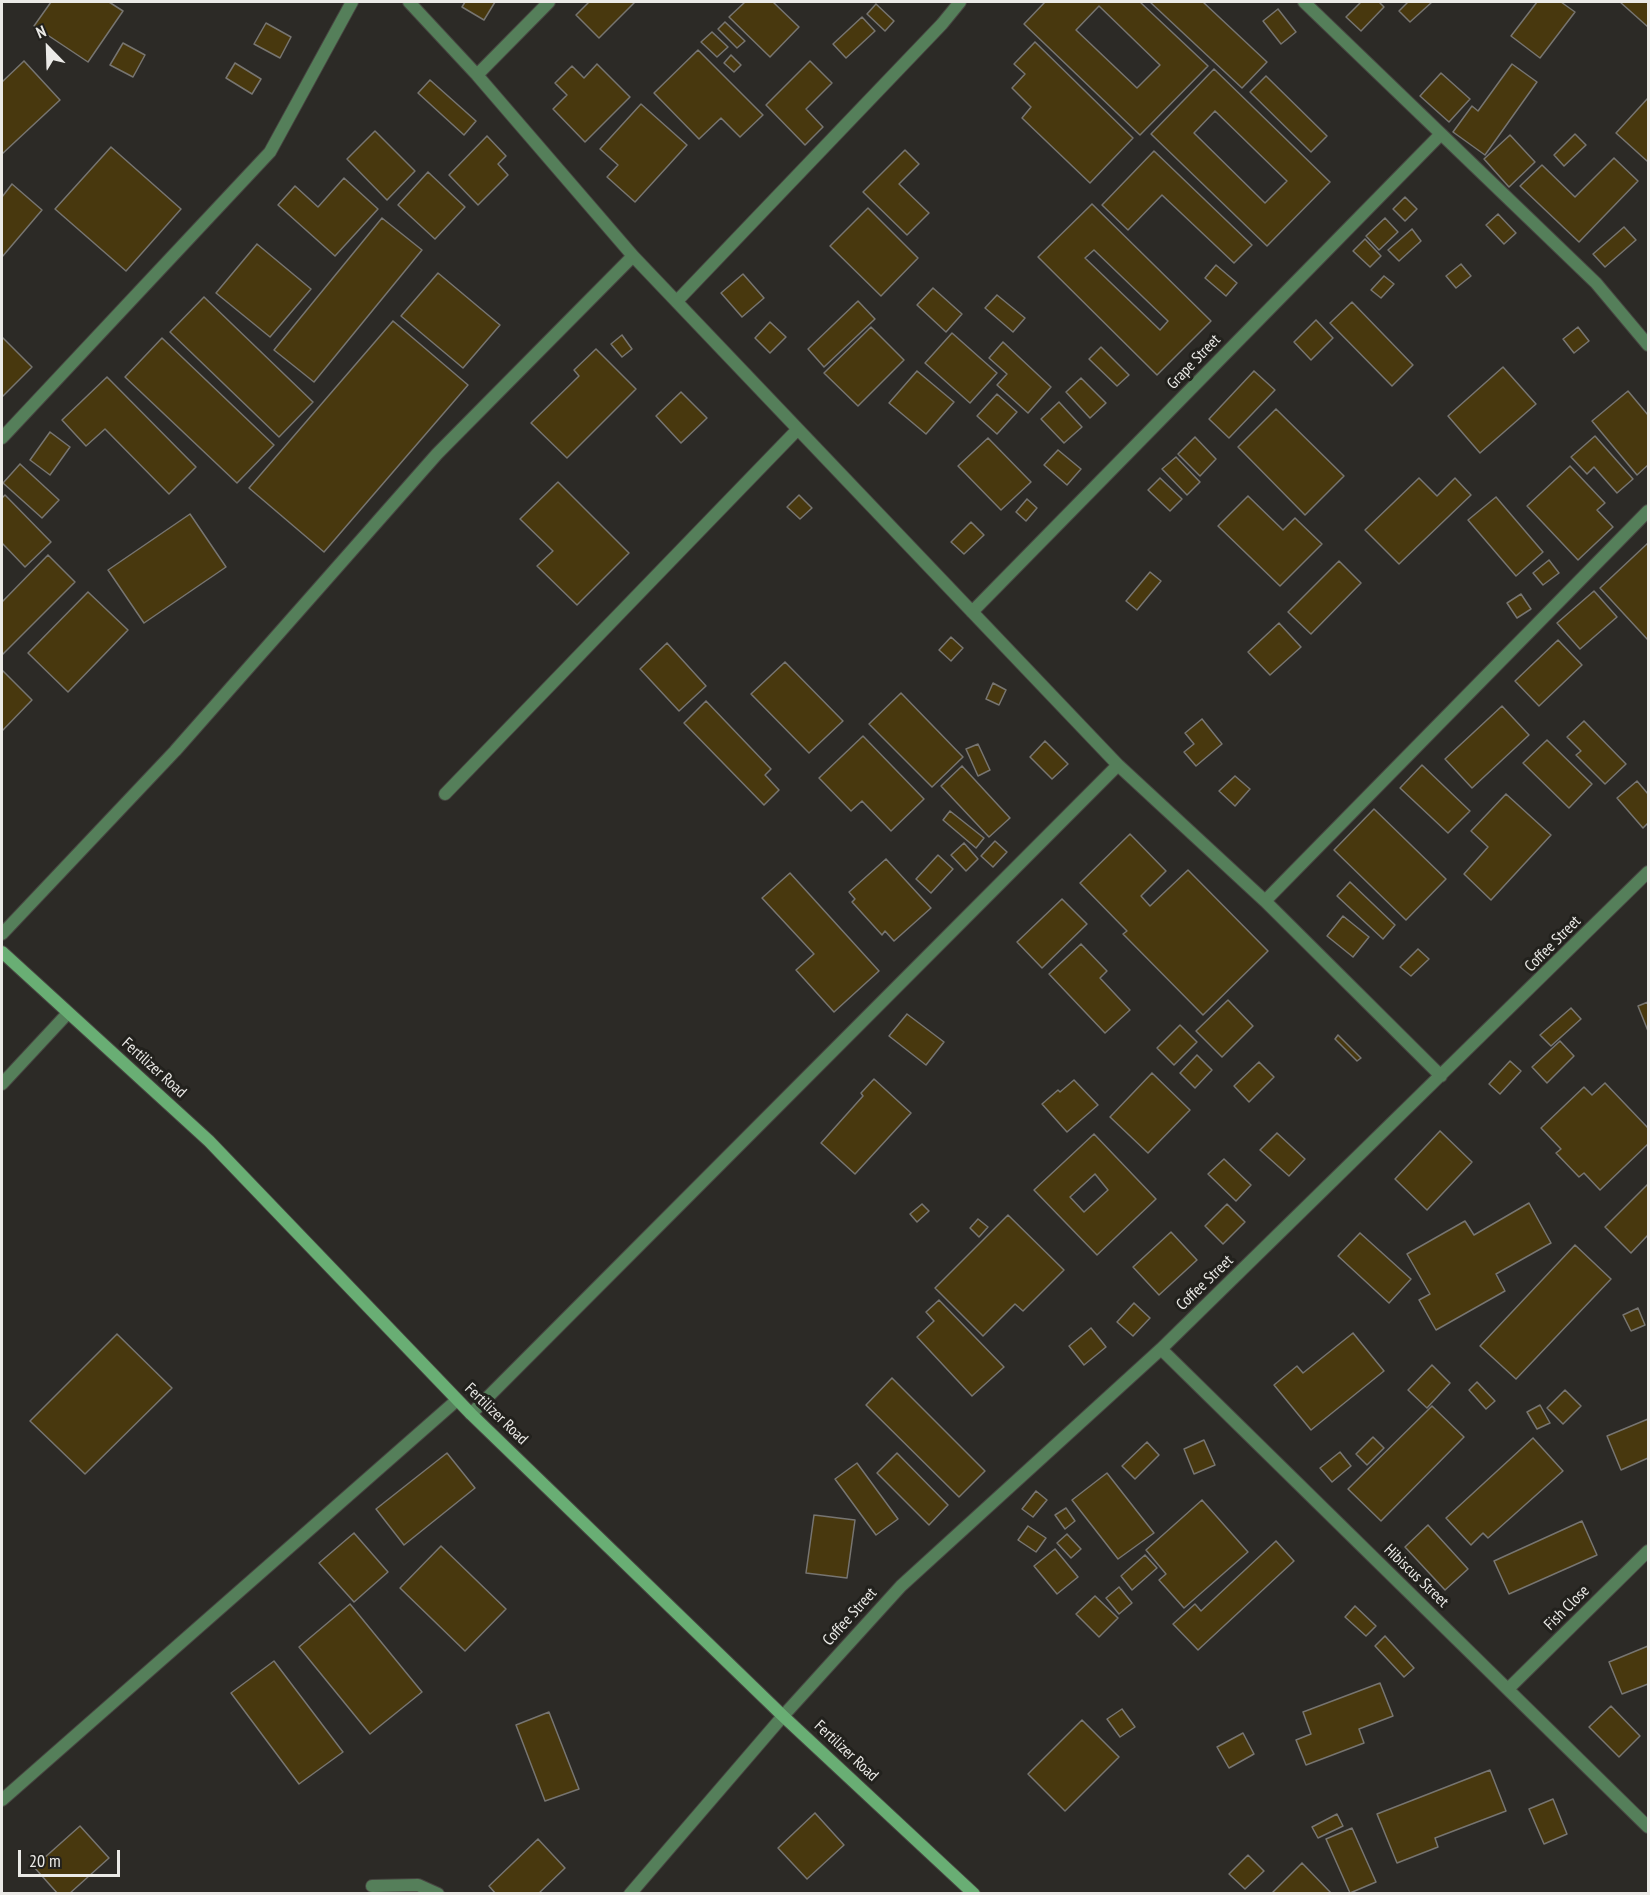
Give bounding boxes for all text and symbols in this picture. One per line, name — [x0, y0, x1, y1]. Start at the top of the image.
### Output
north arrow — [18, 18, 78, 78]
text: N — [33, 21, 49, 42]
street label: Grape Street — [1163, 331, 1225, 393]
street label: Coffee Street — [1521, 912, 1585, 976]
street label: Fertilizer Road — [118, 1034, 190, 1102]
street label: Coffee Street — [1173, 1251, 1237, 1315]
street label: Fertilizer Road — [460, 1379, 532, 1449]
street label: Hibiscus Street — [1380, 1540, 1452, 1612]
street label: Fish Close — [1540, 1581, 1594, 1635]
street label: Coffee Street — [819, 1584, 881, 1650]
street label: Fertilizer Road — [810, 1717, 882, 1785]
scale bar — [21, 1838, 123, 1876]
text: 20 m — [29, 1849, 61, 1872]

